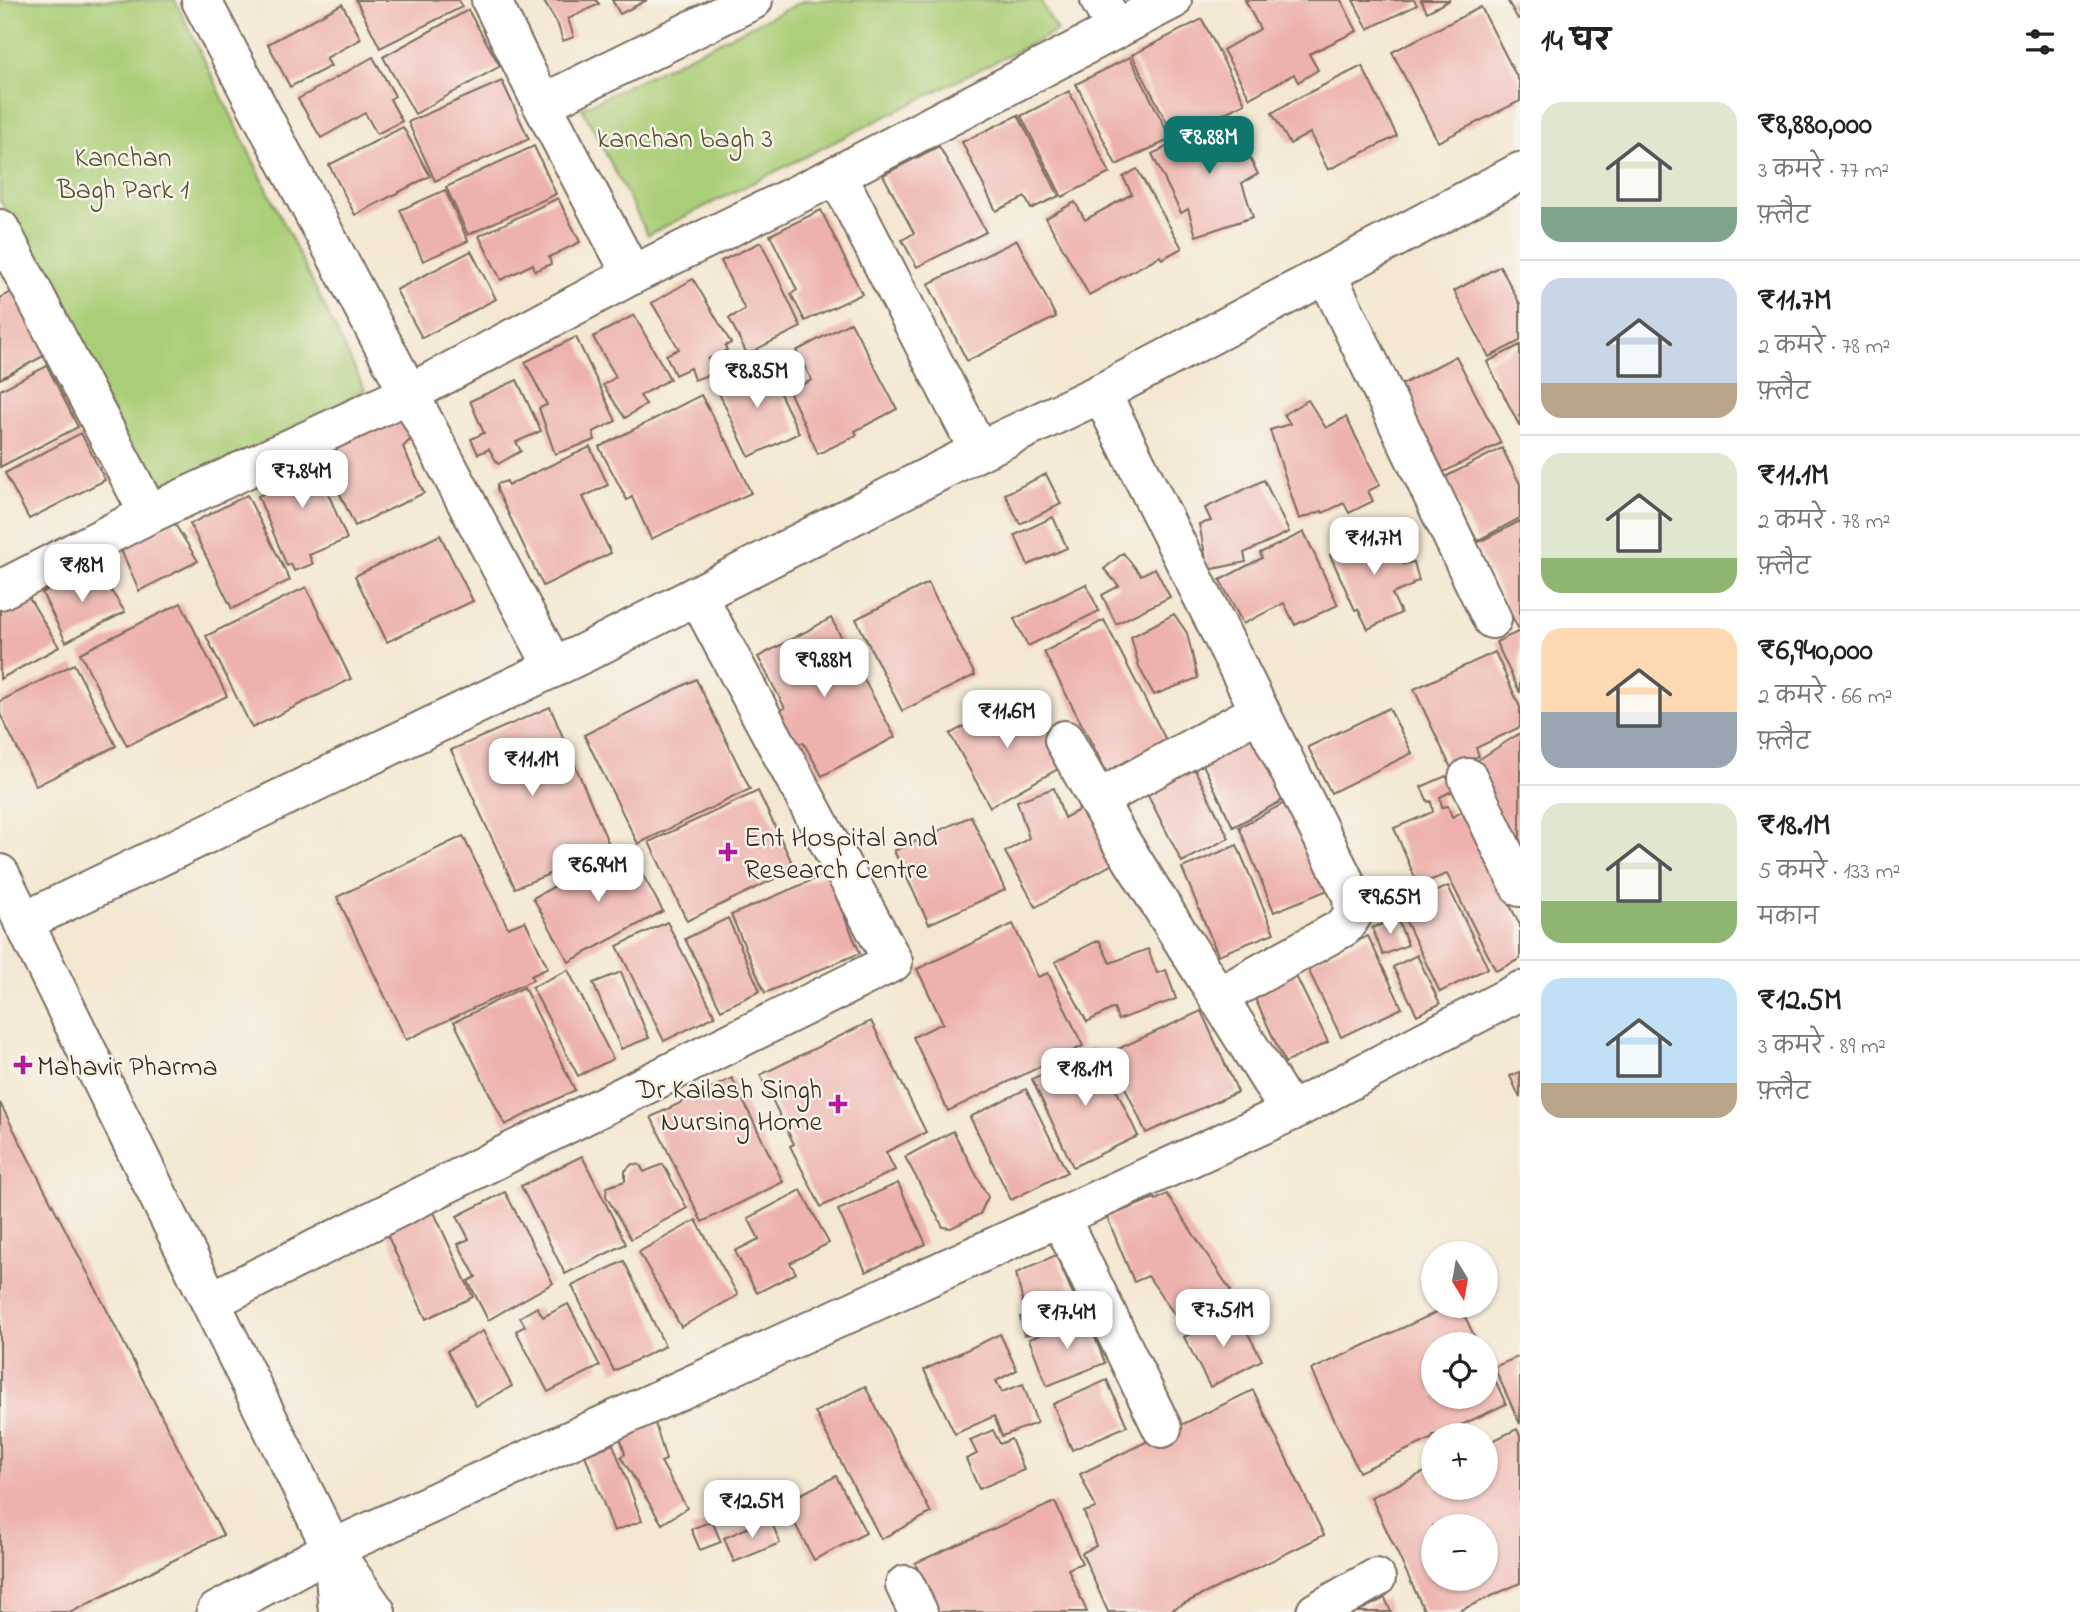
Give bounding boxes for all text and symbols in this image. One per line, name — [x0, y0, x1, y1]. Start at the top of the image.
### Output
text: 14 घर — [1541, 21, 1610, 65]
icon: filters — [2021, 23, 2059, 61]
text: ₹8,880,000 — [1758, 104, 1872, 148]
pin: ₹8.88M — [1152, 116, 1266, 176]
park label: kanchan bagh 3 — [597, 120, 773, 161]
text: ₹8.88M — [1180, 122, 1238, 155]
icon: home — [1597, 130, 1681, 214]
park label: Kanchan Bagh Park 1 — [56, 139, 189, 212]
text: 3 कमरे · 77 m² — [1758, 155, 1889, 188]
text: फ़्लैट — [1758, 201, 1810, 234]
text: ₹11.7M — [1758, 280, 1832, 324]
icon: home — [1597, 306, 1681, 390]
text: 2 कमरे · 78 m² — [1758, 331, 1890, 364]
pin: ₹8.85M — [700, 350, 814, 410]
text: ₹8.85M — [726, 356, 788, 389]
text: फ़्लैट — [1758, 377, 1810, 410]
pin: ₹7.84M — [245, 450, 359, 510]
text: ₹11.1M — [1758, 455, 1829, 499]
text: ₹7.84M — [272, 456, 332, 489]
icon: home — [1597, 481, 1681, 565]
text: 2 कमरे · 78 m² — [1758, 506, 1890, 539]
pin: ₹11.7M — [1317, 518, 1431, 577]
text: ₹11.7M — [1346, 523, 1402, 556]
pin: ₹18M — [41, 544, 123, 604]
text: ₹18M — [60, 550, 104, 583]
text: फ़्लैट — [1758, 552, 1810, 585]
text: ₹6,940,000 — [1758, 630, 1873, 674]
pin: ₹9.88M — [767, 640, 881, 699]
text: ₹9.88M — [796, 645, 852, 678]
icon: home — [1597, 656, 1681, 740]
text: 2 कमरे · 66 m² — [1758, 681, 1892, 714]
pin: ₹11.6M — [950, 690, 1064, 750]
text: ₹11.6M — [978, 696, 1036, 729]
text: फ़्लैट — [1758, 727, 1810, 760]
pin: ₹11.1M — [475, 738, 589, 798]
text: ₹11.1M — [505, 744, 559, 777]
text: ₹18.1M — [1758, 805, 1831, 849]
place label: Ent Hospital and Research Centre — [744, 819, 938, 892]
icon: home — [1597, 831, 1681, 915]
marker: Ent Hospital and Research Centre — [718, 842, 738, 862]
pin: ₹6.94M — [541, 844, 655, 904]
text: ₹6.94M — [569, 850, 627, 883]
text: 5 कमरे · 133 m² — [1758, 856, 1900, 889]
pin: ₹9.65M — [1333, 876, 1447, 936]
text: ₹9.65M — [1359, 882, 1421, 915]
text: मकान — [1758, 902, 1819, 935]
text: ₹12.5M — [1758, 980, 1842, 1024]
icon: home — [1597, 1006, 1681, 1090]
text: 3 कमरे · 89 m² — [1758, 1031, 1886, 1064]
place label: Mahavir Pharma — [37, 1048, 218, 1089]
pin: ₹18.1M — [1028, 1048, 1142, 1108]
text: ₹18.1M — [1057, 1054, 1113, 1087]
marker: Mahavir Pharma — [15, 1057, 31, 1073]
place label: Dr Kailash Singh Nursing Home — [635, 1071, 822, 1144]
text: फ़्लैट — [1758, 1077, 1810, 1110]
marker: Dr Kailash Singh Nursing Home — [828, 1094, 848, 1114]
north arrow — [1421, 1241, 1498, 1318]
map controls — [1421, 1241, 1498, 1591]
pin: ₹7.51M — [1166, 1290, 1280, 1349]
pin: ₹17.4M — [1010, 1292, 1124, 1351]
text: ₹7.51M — [1192, 1295, 1254, 1328]
text: ₹17.4M — [1038, 1297, 1096, 1330]
button: locate — [1421, 1332, 1498, 1409]
button: + — [1421, 1423, 1498, 1500]
pin: ₹12.5M — [695, 1480, 809, 1540]
text: ₹12.5M — [720, 1486, 784, 1519]
button: − — [1421, 1514, 1498, 1591]

